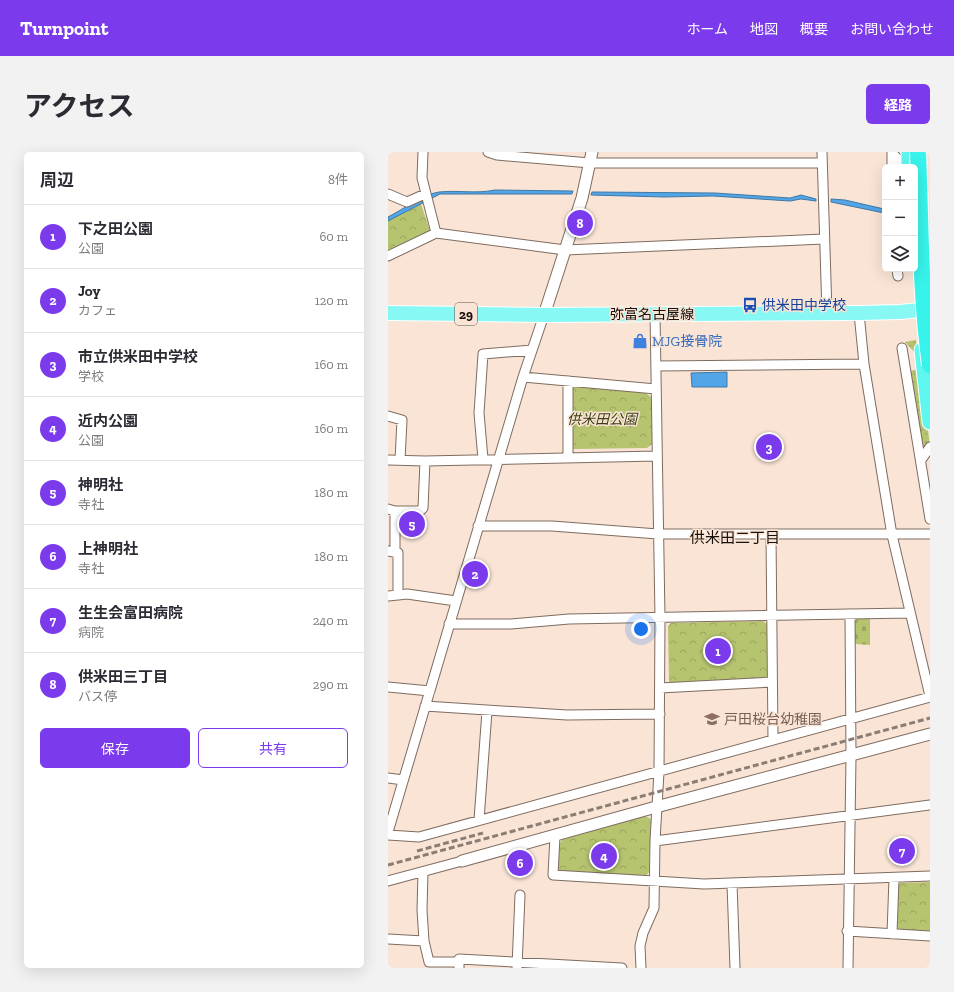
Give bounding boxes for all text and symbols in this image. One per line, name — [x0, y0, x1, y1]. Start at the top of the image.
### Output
text: Turnpoint — [20, 17, 108, 40]
text: ホーム — [686, 21, 728, 38]
text: 地図 — [750, 21, 778, 38]
text: 概要 — [800, 21, 828, 38]
text: お問い合わせ — [850, 21, 934, 38]
button: 経路 — [866, 84, 930, 124]
text: アクセス — [24, 90, 135, 123]
map controls — [882, 164, 918, 272]
button: + — [882, 164, 918, 200]
text: 周辺 — [40, 170, 74, 190]
text: 8件 — [328, 172, 348, 187]
button: − — [882, 200, 918, 236]
pin: 8 — [567, 208, 593, 238]
text: 下之田公園 — [78, 220, 153, 238]
text: 1 — [50, 229, 56, 244]
text: 60 m — [319, 229, 348, 244]
button: layers — [882, 236, 918, 272]
text: 公園 — [78, 241, 104, 256]
text: Joy — [78, 282, 100, 300]
text: 2 — [50, 293, 56, 308]
text: 120 m — [315, 293, 348, 308]
bus stop icon: 供米田中学校 — [741, 296, 759, 314]
place label: 供米田中学校 — [762, 297, 846, 314]
text: カフェ — [78, 303, 117, 318]
road number: 29 — [455, 303, 477, 325]
street label: 弥富名古屋線 — [610, 306, 694, 323]
shop icon: MJG接骨院 — [631, 332, 649, 350]
place label: MJG接骨院 — [652, 333, 722, 350]
text: 市立供米田中学校 — [78, 348, 198, 366]
text: 3 — [50, 357, 56, 372]
text: 160 m — [314, 357, 348, 372]
text: 学校 — [78, 369, 104, 384]
park label: 供米田公園 — [567, 411, 639, 428]
text: 近内公園 — [78, 412, 138, 430]
text: 4 — [49, 421, 57, 436]
text: 160 m — [314, 421, 348, 436]
pin: 3 — [756, 432, 782, 462]
text: 公園 — [78, 433, 104, 448]
text: 神明社 — [78, 476, 123, 494]
text: 5 — [50, 485, 56, 500]
text: 180 m — [314, 485, 348, 500]
text: 寺社 — [78, 497, 104, 512]
pin: 5 — [399, 509, 425, 539]
district label: 供米田二丁目 — [690, 529, 780, 547]
text: 上神明社 — [78, 540, 138, 558]
text: 6 — [50, 549, 56, 564]
text: 180 m — [314, 549, 348, 564]
pin: 2 — [462, 559, 488, 589]
text: 寺社 — [78, 561, 104, 576]
text: 生生会富田病院 — [78, 604, 183, 622]
text: 7 — [50, 613, 56, 628]
text: 240 m — [313, 613, 348, 628]
your location — [631, 619, 651, 639]
text: 病院 — [78, 625, 104, 640]
pin: 1 — [705, 636, 731, 666]
text: 供米田三丁目 — [78, 668, 168, 686]
text: 8 — [49, 677, 57, 692]
text: 290 m — [313, 677, 348, 692]
text: バス停 — [78, 689, 117, 704]
school or university icon: 戸田桜台幼稚園 — [703, 710, 721, 728]
place label: 戸田桜台幼稚園 — [724, 711, 822, 728]
button: 保存 — [40, 728, 190, 768]
button: 共有 — [198, 728, 348, 768]
pin: 7 — [889, 836, 915, 866]
pin: 4 — [591, 841, 617, 871]
pin: 6 — [507, 848, 533, 878]

